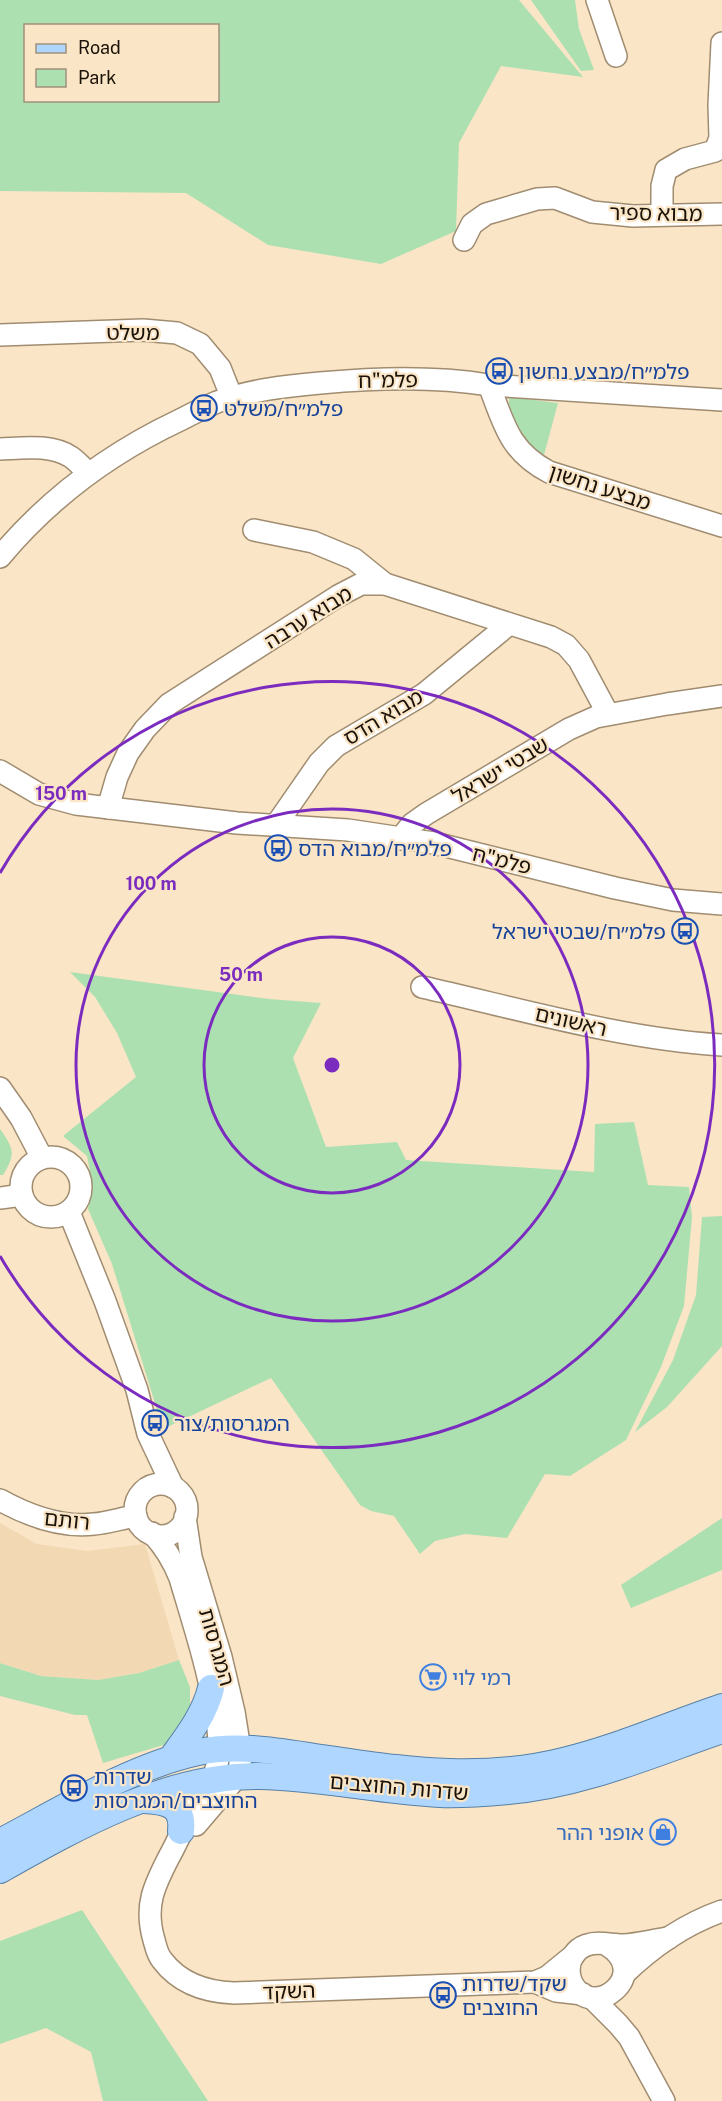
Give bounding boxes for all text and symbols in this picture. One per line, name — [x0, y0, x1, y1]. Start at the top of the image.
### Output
legend — [24, 24, 219, 102]
text: Road — [78, 37, 121, 58]
text: Park — [78, 67, 116, 88]
street label: מבוא ספיר — [609, 200, 703, 226]
street label: משלט — [106, 320, 160, 345]
bus stop icon: פלמ״ח/מבצע נחשון — [484, 356, 514, 386]
place label: פלמ״ח/מבצע נחשון — [518, 359, 690, 384]
street label: פלמ"ח — [358, 367, 418, 393]
bus stop icon: פלמ״ח/משלט — [189, 393, 219, 423]
place label: פלמ״ח/משלט — [224, 396, 343, 421]
street label: מבצע נחשון — [546, 459, 654, 515]
street label: מבוא ערבה — [260, 580, 356, 654]
street label: מבוא הדס — [339, 684, 427, 750]
street label: שבטי ישראל — [447, 731, 553, 809]
text: 150 m — [35, 783, 87, 804]
bus stop icon: פלמ״ח/מבוא הדס — [263, 833, 293, 863]
place label: פלמ״ח/מבוא הדס — [298, 836, 452, 861]
street label: פלמ"ח — [470, 841, 534, 879]
text: 100 m — [125, 873, 177, 894]
bus stop icon: פלמ״ח/שבטי ישראל — [670, 916, 700, 946]
place label: פלמ״ח/שבטי ישראל — [492, 919, 666, 944]
text: 50 m — [219, 964, 263, 985]
street label: ראשונים — [533, 1001, 609, 1041]
centre of rings — [322, 1055, 342, 1075]
bus stop icon: המגרסות/צור — [140, 1408, 170, 1438]
place label: המגרסות/צור — [174, 1411, 290, 1436]
street label: רותם — [43, 1505, 91, 1535]
street label: המגרסות — [194, 1605, 240, 1689]
supermarket icon: רמי לוי — [418, 1662, 448, 1692]
place label: רמי לוי — [452, 1665, 511, 1690]
place label: שדרות החוצבים/המגרסות — [94, 1764, 258, 1813]
street label: שדרות החוצבים — [329, 1768, 469, 1806]
bus stop icon: שדרות החוצבים/המגרסות — [59, 1773, 89, 1803]
shop icon: אופני ההר — [648, 1817, 678, 1847]
place label: אופני ההר — [556, 1820, 644, 1845]
place label: שקד/שדרות החוצבים — [462, 1971, 567, 2020]
street label: השקד — [262, 1978, 316, 2004]
bus stop icon: שקד/שדרות החוצבים — [428, 1980, 458, 2010]

